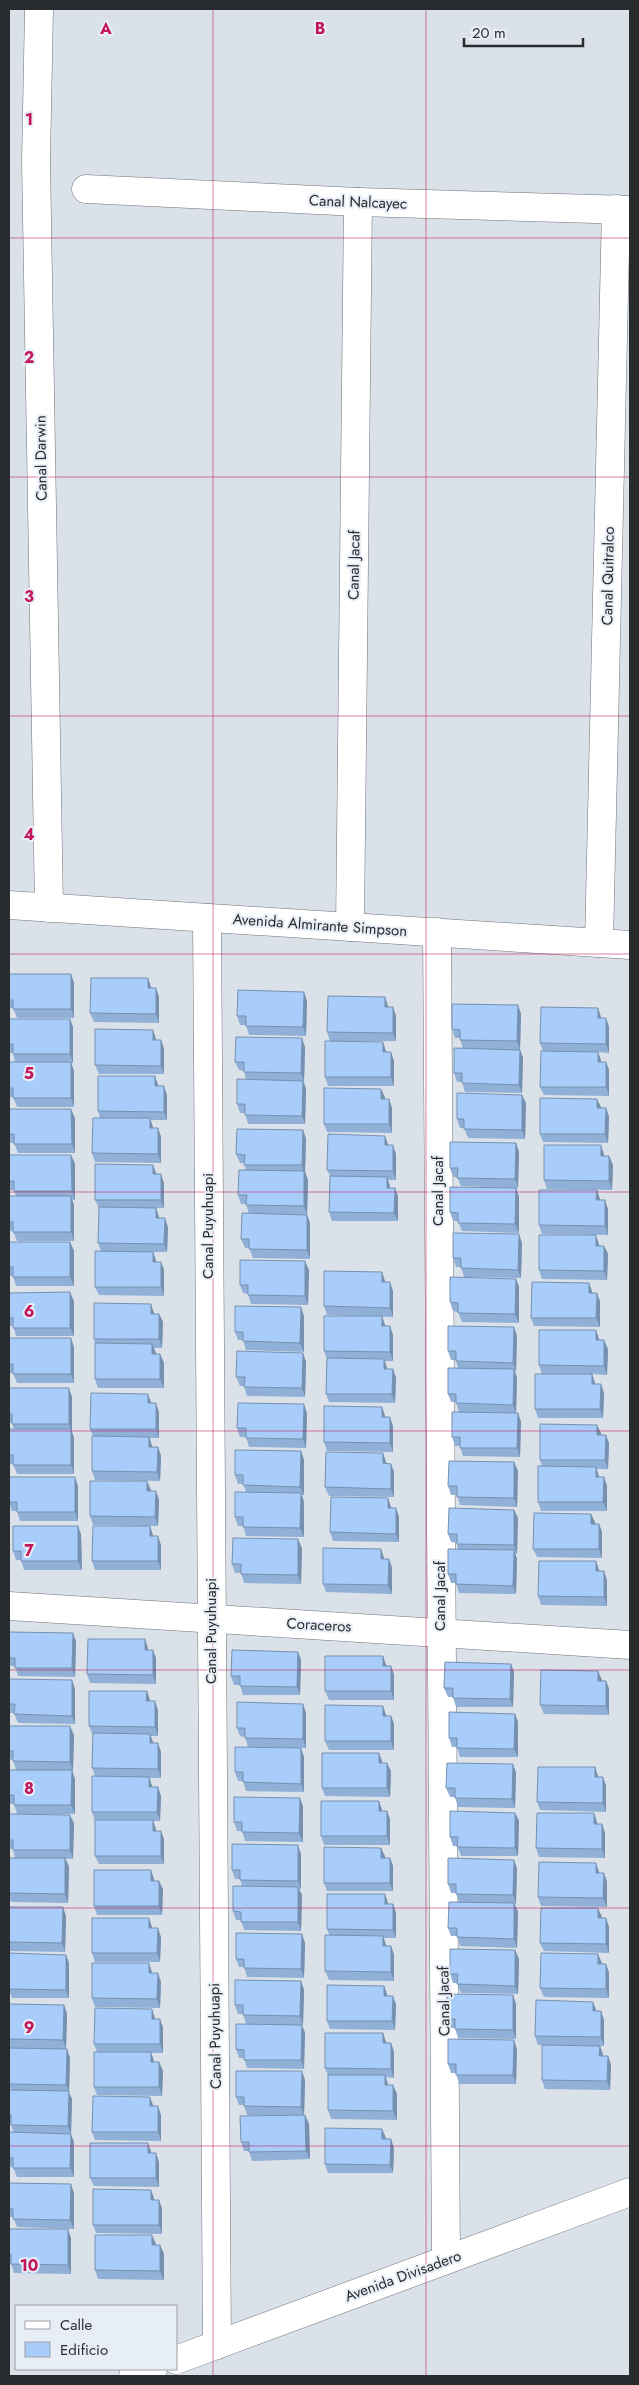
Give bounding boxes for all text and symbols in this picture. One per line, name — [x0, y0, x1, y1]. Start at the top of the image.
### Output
scale bar — [464, 15, 583, 47]
text: A — [99, 17, 112, 40]
text: B — [315, 17, 325, 40]
text: 20 m — [472, 22, 506, 44]
text: 1 — [25, 108, 33, 131]
street label: Canal Nalcayec — [308, 189, 408, 215]
text: 2 — [24, 346, 34, 369]
street label: Canal Darwin — [29, 415, 53, 501]
street label: Canal Quitralco — [596, 526, 620, 626]
street label: Canal Jacaf — [342, 529, 366, 600]
text: 3 — [24, 585, 34, 608]
text: 4 — [23, 823, 35, 846]
street label: Avenida Almirante Simpson — [232, 908, 408, 942]
text: 5 — [24, 1062, 34, 1085]
street label: Canal Jacaf — [427, 1155, 449, 1226]
street label: Canal Puyuhuapi — [197, 1173, 219, 1279]
text: 6 — [24, 1300, 34, 1323]
text: 7 — [24, 1539, 34, 1562]
street label: Canal Jacaf — [429, 1560, 451, 1631]
street label: Canal Puyuhuapi — [200, 1578, 222, 1684]
street label: Coraceros — [286, 1612, 352, 1638]
text: 8 — [24, 1777, 34, 1800]
street label: Canal Jacaf — [432, 1965, 456, 2036]
street label: Canal Puyuhuapi — [203, 1983, 227, 2089]
text: 9 — [24, 2016, 34, 2039]
street label: Avenida Divisadero — [342, 2245, 464, 2307]
text: 10 — [20, 2254, 38, 2277]
legend — [15, 2305, 178, 2370]
text: Calle — [60, 2314, 92, 2336]
text: Edificio — [60, 2339, 108, 2361]

